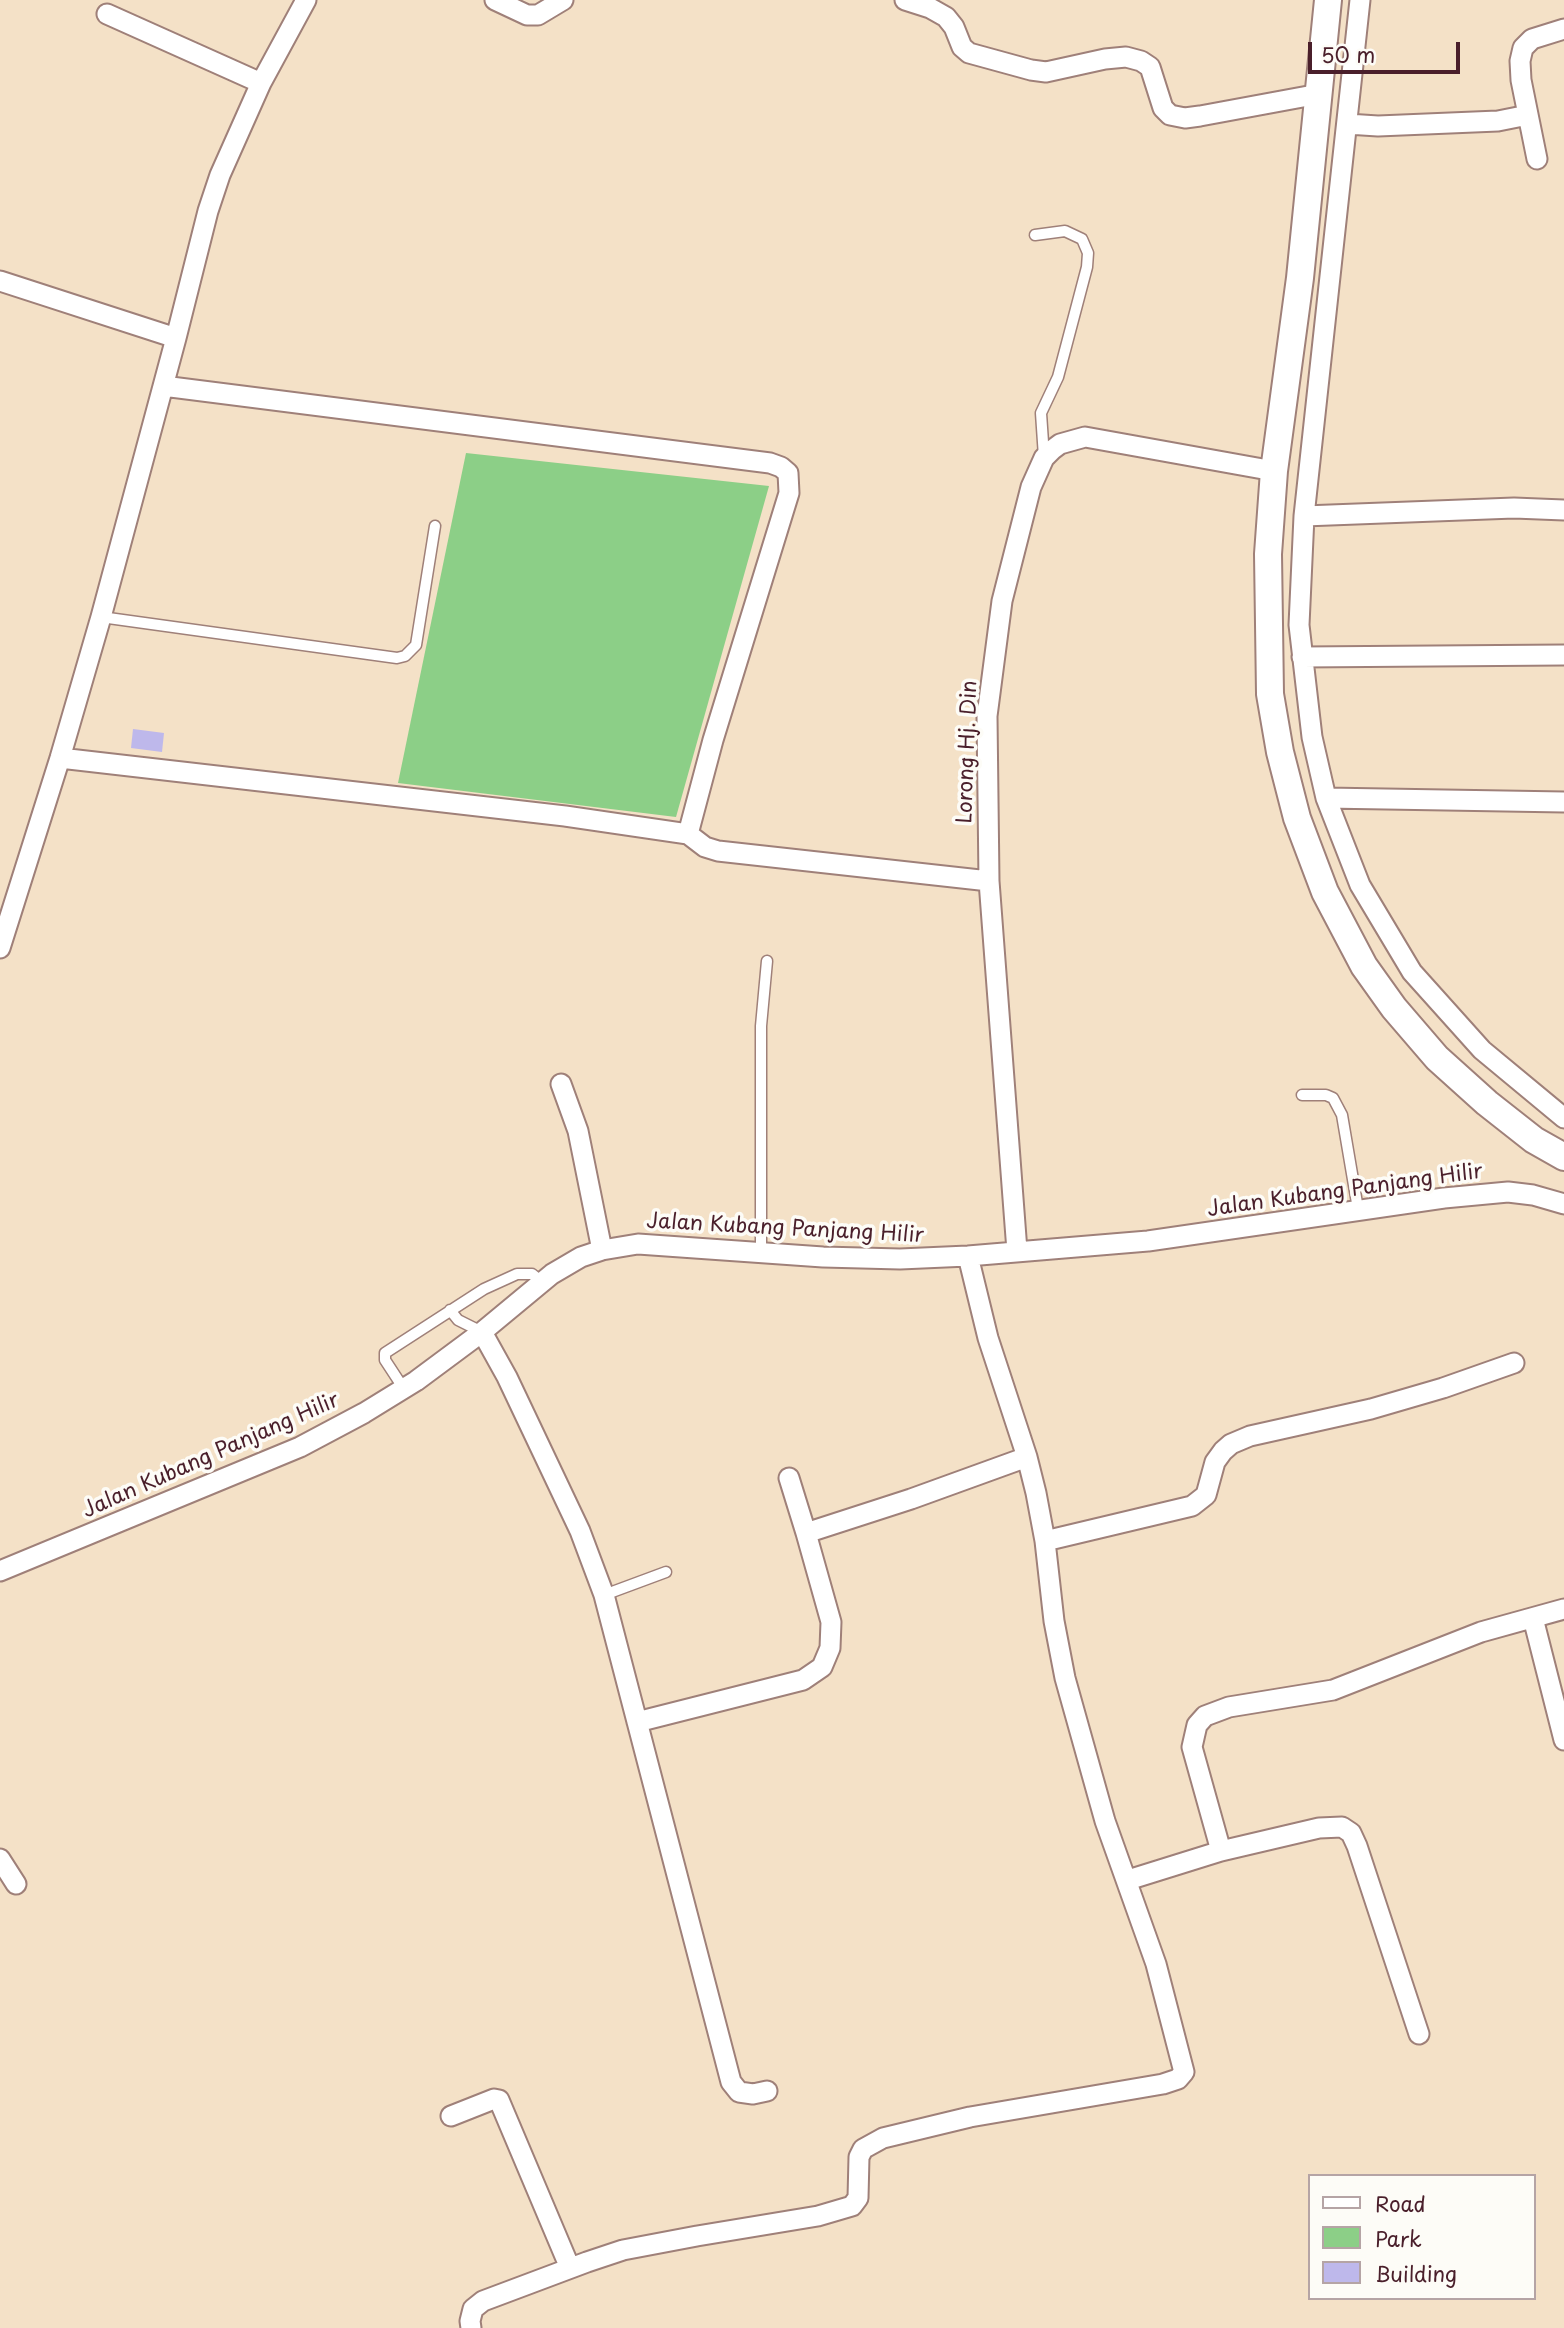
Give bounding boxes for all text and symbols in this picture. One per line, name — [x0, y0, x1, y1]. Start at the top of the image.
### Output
scale bar — [1312, 28, 1464, 72]
text: 50 m — [1321, 38, 1375, 70]
street label: Lorong Hj. Din — [953, 680, 983, 824]
street label: Jalan Kubang Panjang Hilir — [1206, 1159, 1484, 1223]
street label: Jalan Kubang Panjang Hilir — [646, 1209, 924, 1249]
street label: Jalan Kubang Panjang Hilir — [79, 1388, 343, 1524]
legend — [1308, 2174, 1536, 2300]
text: Road — [1375, 2187, 1426, 2219]
text: Park — [1375, 2222, 1422, 2254]
text: Building — [1375, 2257, 1457, 2289]

